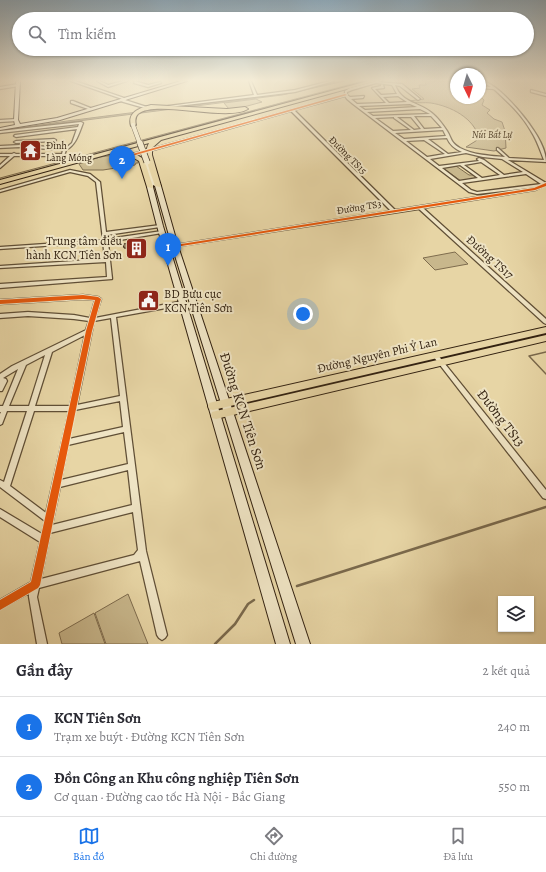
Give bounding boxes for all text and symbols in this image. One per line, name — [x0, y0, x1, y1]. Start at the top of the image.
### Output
search box — [12, 12, 534, 56]
icon: search — [26, 23, 48, 45]
text: Tìm kiếm — [58, 24, 116, 44]
north arrow — [450, 68, 486, 104]
park label: Núi Bất Lự — [472, 128, 513, 141]
street label: Đường TS15 — [326, 133, 370, 177]
temple icon: Đình Làng Móng — [17, 138, 43, 164]
place label: Đình Làng Móng — [46, 139, 92, 164]
pin: 2 — [109, 146, 135, 179]
street label: Đường TS3 — [336, 197, 382, 217]
street label: Đường TS17 — [463, 232, 518, 283]
place label: Trung tâm điều hành KCN Tiên Sơn — [26, 233, 123, 263]
pin: 1 — [155, 233, 181, 266]
building icon: Trung tâm điều hành KCN Tiên Sơn — [124, 235, 150, 261]
place label: BD Bưu cục KCN Tiên Sơn — [164, 286, 233, 316]
public building icon: BD Bưu cục KCN Tiên Sơn — [136, 288, 162, 314]
your location — [293, 304, 313, 324]
street label: Đường Nguyên Phi Ỷ Lan — [315, 333, 439, 377]
street label: Đường KCN Tiên Sơn — [215, 350, 271, 472]
street label: Đường TS13 — [473, 385, 530, 451]
map controls — [498, 596, 534, 632]
button: layers — [498, 596, 534, 632]
text: Gần đây — [16, 659, 73, 682]
text: 2 kết quả — [483, 662, 530, 679]
text: KCN Tiên Sơn — [54, 708, 141, 728]
text: 1 — [27, 718, 31, 735]
text: 240 m — [498, 718, 530, 735]
text: Trạm xe buýt · Đường KCN Tiên Sơn — [54, 728, 245, 745]
text: Đồn Công an Khu công nghiệp Tiên Sơn — [54, 768, 299, 788]
text: 2 — [26, 778, 32, 795]
text: 550 m — [499, 778, 530, 795]
text: Cơ quan · Đường cao tốc Hà Nội - Bắc Giang — [54, 788, 285, 805]
tab: Bản đồ — [73, 825, 104, 864]
tab: Chỉ đường — [250, 825, 297, 864]
tab: Đã lưu — [443, 825, 473, 864]

